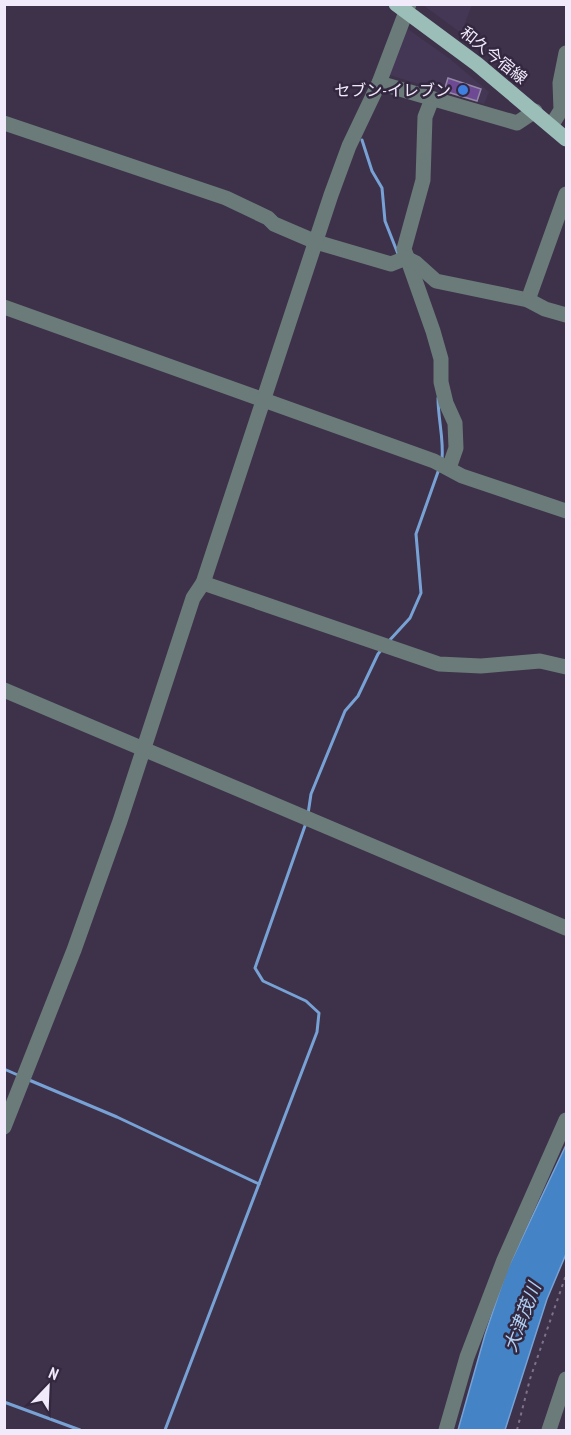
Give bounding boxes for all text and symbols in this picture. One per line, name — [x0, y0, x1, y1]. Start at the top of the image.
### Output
street label: 和久今宿線 — [457, 22, 531, 88]
place label: セブン-イレブン — [334, 80, 451, 100]
marker: セブン-イレブン — [456, 83, 470, 97]
water label: 大津茂川 — [498, 1277, 546, 1355]
north arrow — [18, 1357, 78, 1417]
text: N — [46, 1362, 62, 1384]

